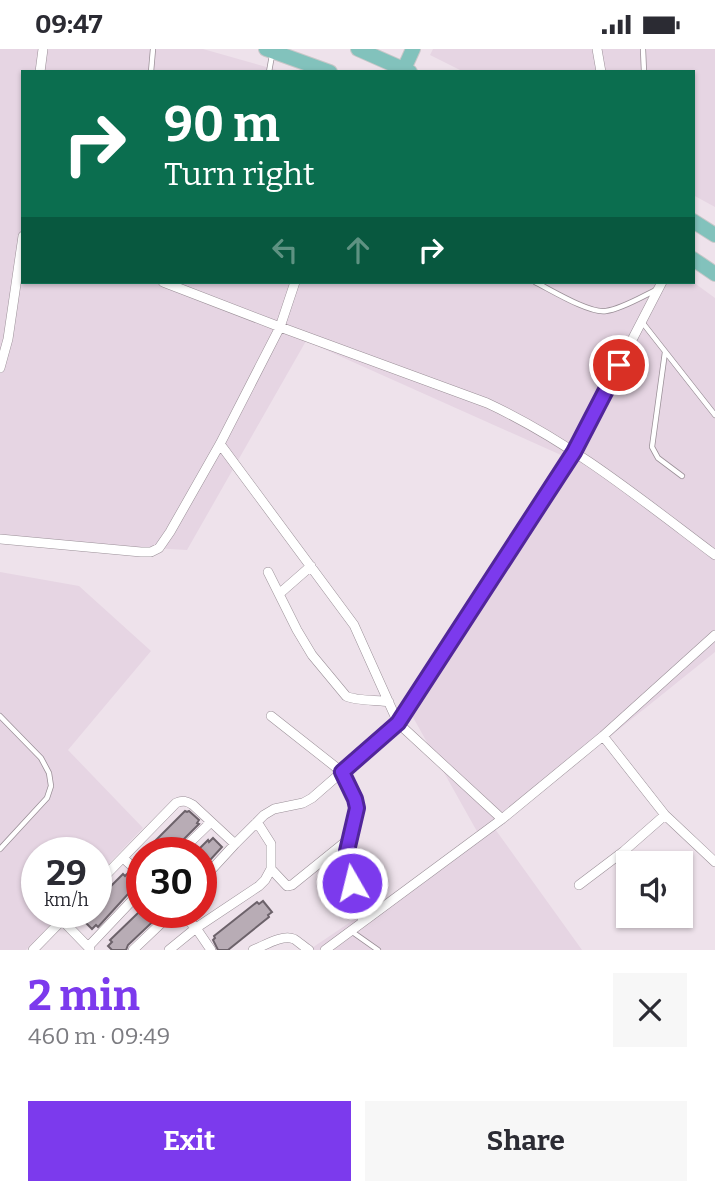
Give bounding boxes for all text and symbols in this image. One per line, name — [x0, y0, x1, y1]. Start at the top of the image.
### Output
text: 09:47 — [35, 9, 102, 40]
text: 90 m — [164, 95, 280, 154]
icon: right — [49, 98, 140, 189]
text: Turn right — [164, 155, 315, 193]
icon: left — [266, 231, 304, 269]
icon: ahead — [339, 231, 377, 269]
icon: right — [412, 231, 450, 269]
pin — [589, 335, 649, 395]
icon: arrive — [600, 346, 638, 384]
speed limit sign: 30 — [126, 837, 217, 928]
position arrow — [315, 846, 389, 920]
map controls — [616, 851, 693, 928]
button: sound — [616, 851, 693, 928]
text: 29 — [46, 852, 87, 894]
text: km/h — [44, 889, 89, 911]
text: 2 min — [28, 971, 140, 1021]
button: close — [613, 973, 687, 1047]
text: 460 m · 09:49 — [28, 1022, 170, 1050]
button: Exit — [28, 1101, 351, 1181]
button: Share — [365, 1101, 687, 1181]

